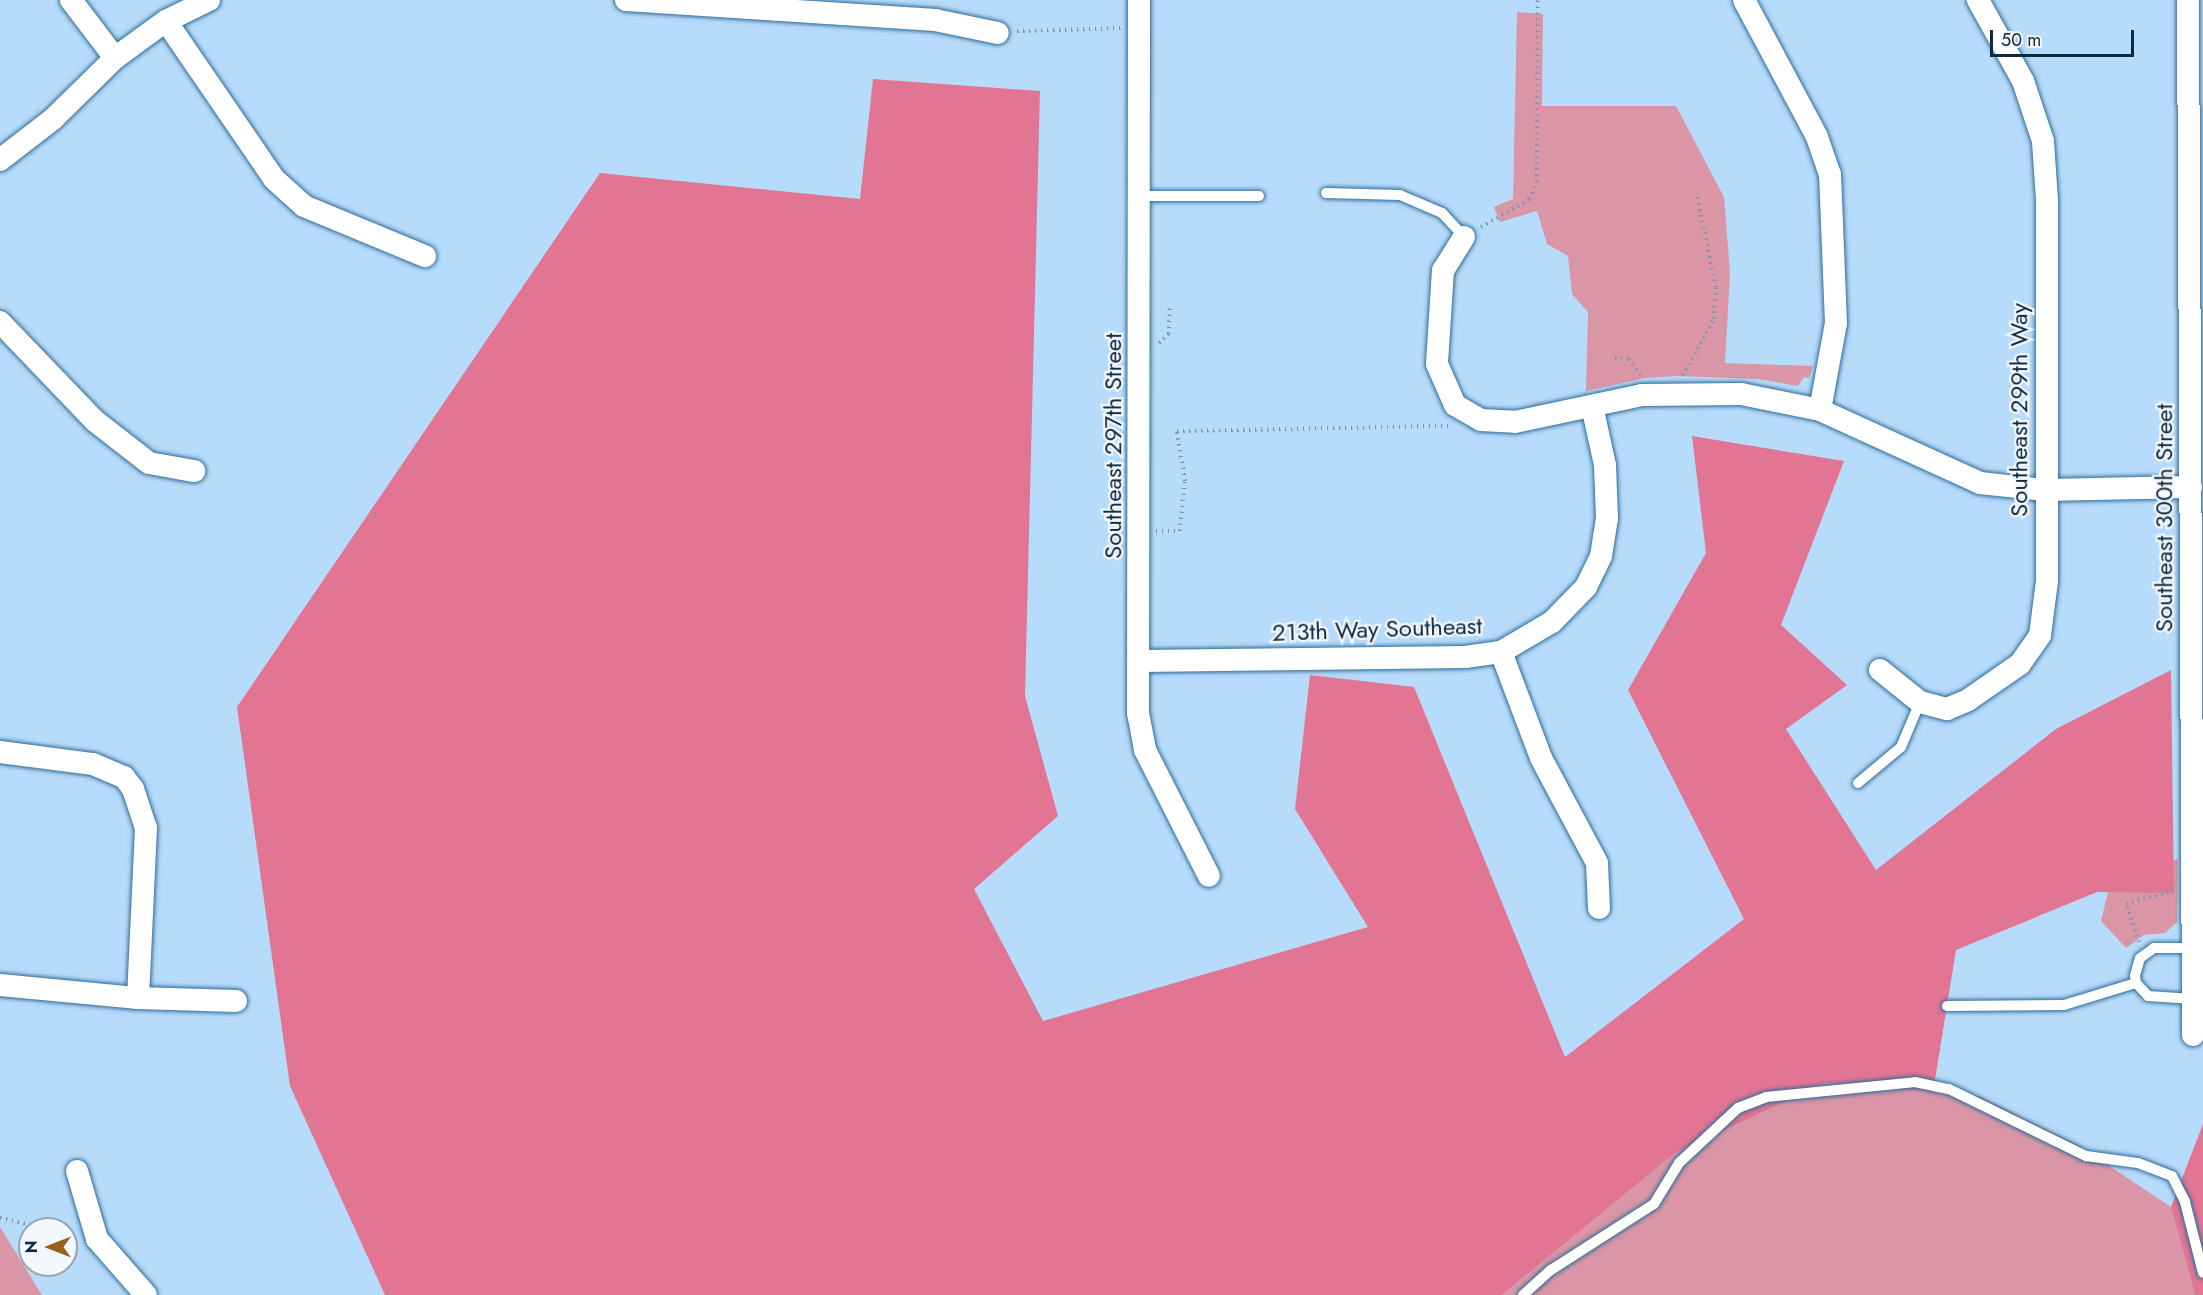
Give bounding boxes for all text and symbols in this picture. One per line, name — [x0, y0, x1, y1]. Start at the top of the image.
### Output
scale bar — [1993, 18, 2137, 56]
text: 50 m — [2001, 27, 2041, 53]
street label: Southeast 299th Way — [2005, 303, 2033, 517]
street label: Southeast 297th Street — [1099, 333, 1127, 559]
street label: Southeast 300th Street — [2150, 404, 2178, 632]
street label: 213th Way Southeast — [1271, 611, 1483, 647]
north arrow — [18, 1217, 78, 1277]
text: N — [20, 1241, 43, 1253]

